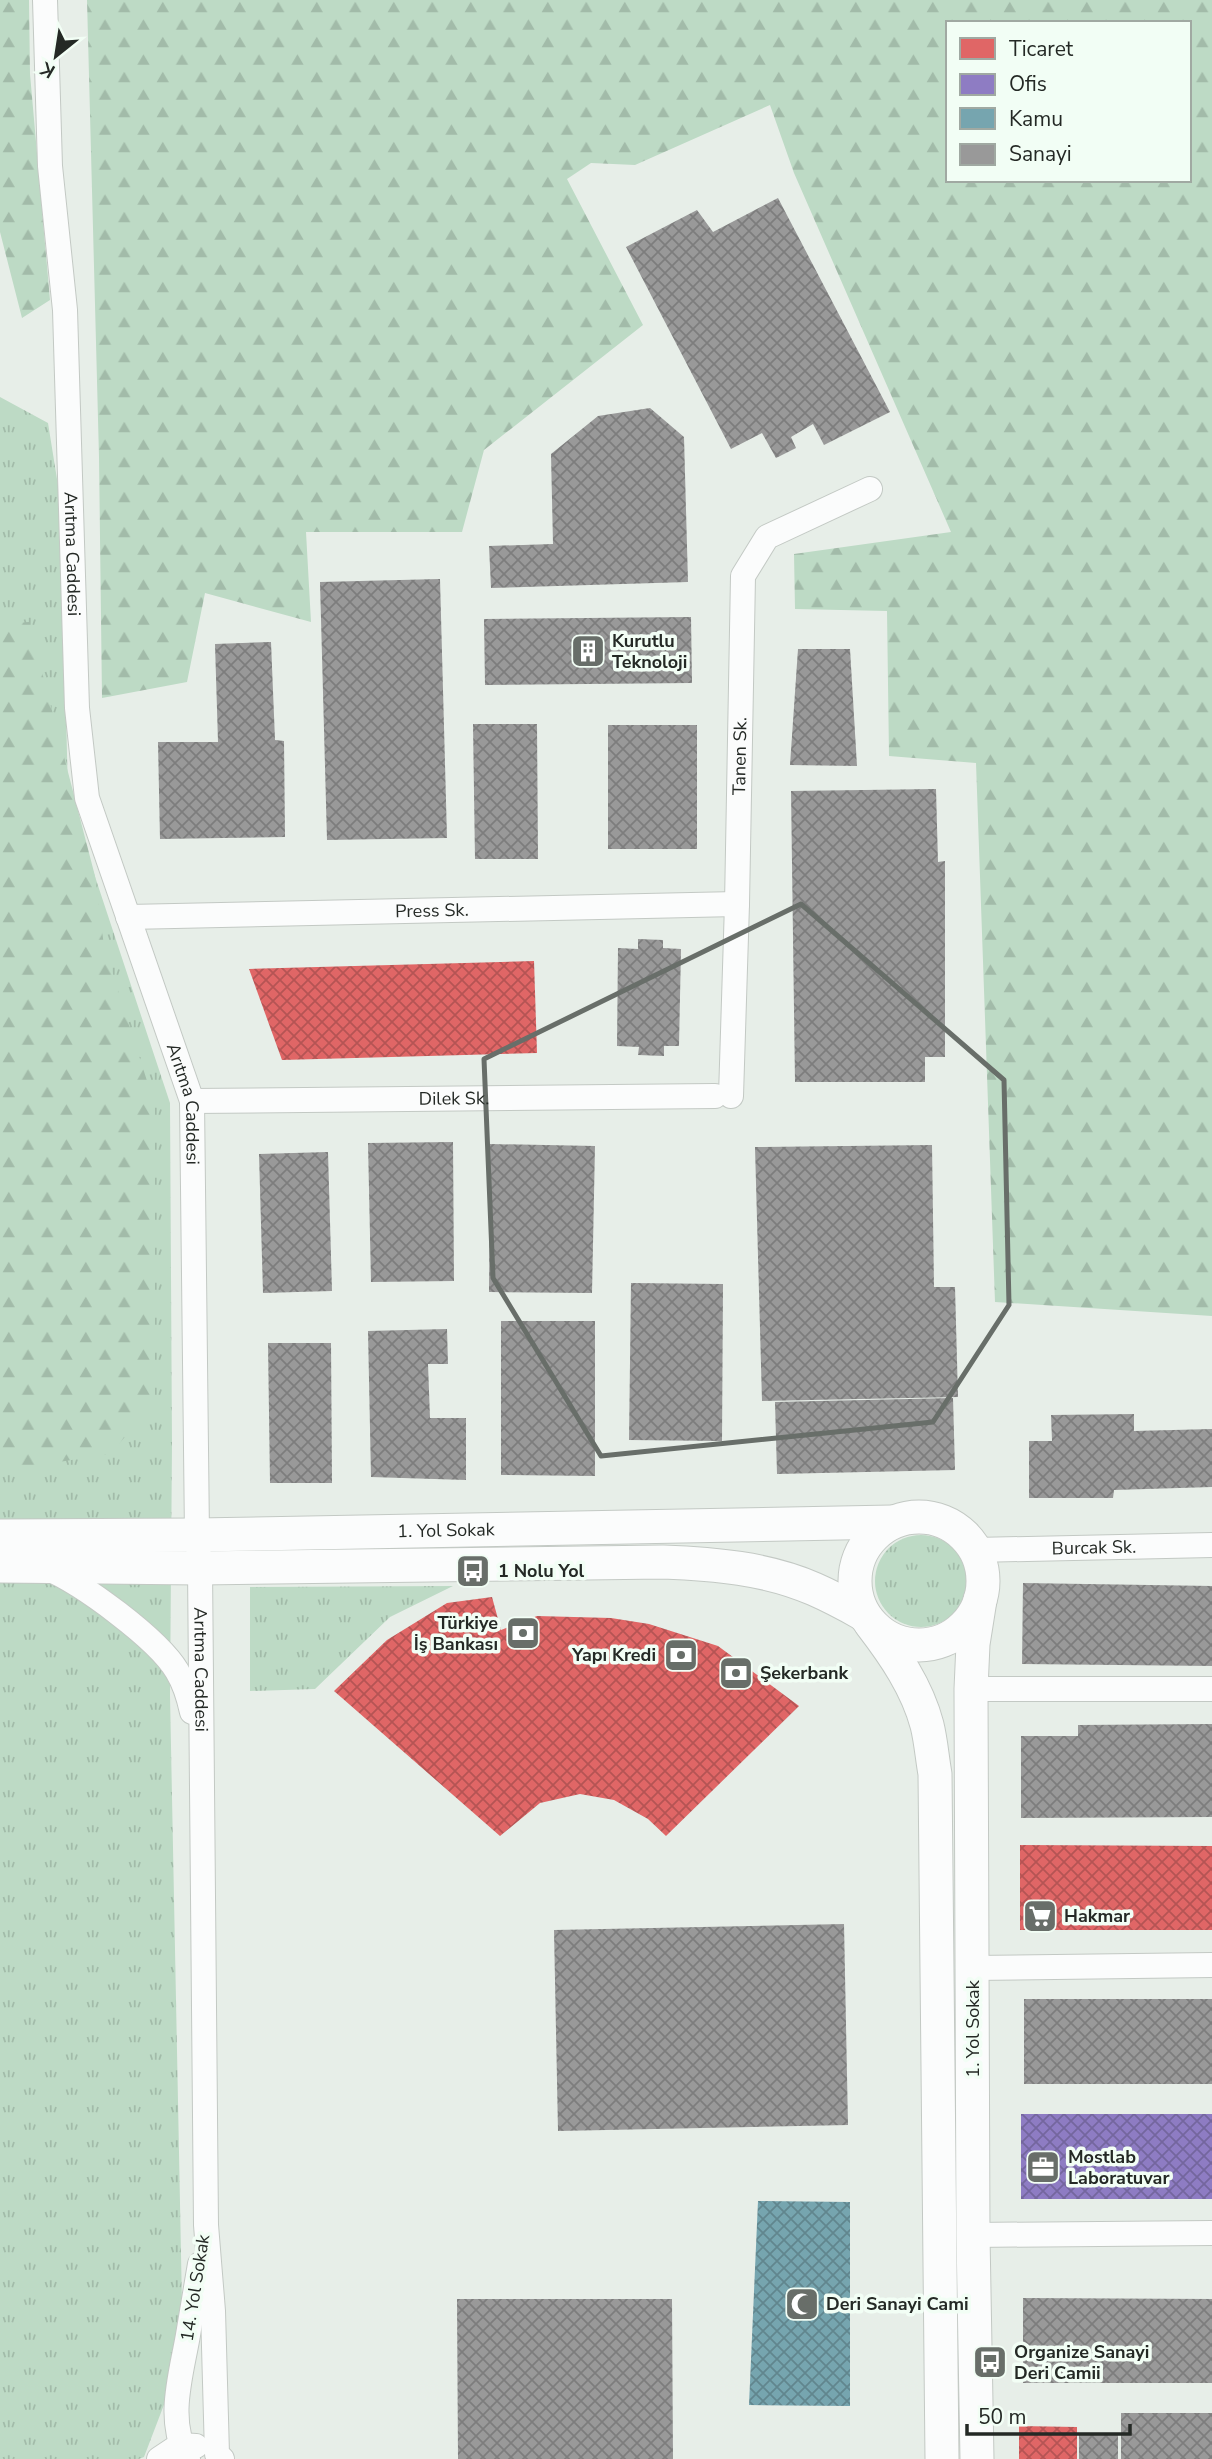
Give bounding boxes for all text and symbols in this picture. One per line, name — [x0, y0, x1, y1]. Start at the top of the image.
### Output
north arrow — [21, 21, 91, 91]
legend — [946, 21, 1191, 182]
text: Ticaret — [1009, 35, 1074, 63]
text: K — [35, 55, 60, 84]
text: Ofis — [1009, 70, 1047, 98]
text: Kamu — [1009, 105, 1063, 133]
text: Sanayi — [1009, 140, 1072, 168]
street label: Arıtma Caddesi — [58, 491, 86, 617]
place label: Kurutlu Teknoloji — [612, 629, 687, 674]
building icon: Kurutlu Teknoloji — [569, 632, 607, 670]
street label: Tanen Sk. — [727, 717, 752, 795]
street label: Press Sk. — [395, 898, 469, 923]
street label: Arıtma Caddesi — [161, 1040, 205, 1165]
street label: Dilek Sk. — [419, 1086, 489, 1111]
street label: 1. Yol Sokak — [397, 1517, 496, 1543]
street label: Burcak Sk. — [1051, 1535, 1136, 1560]
bus stop icon: 1 Nolu Yol — [454, 1552, 492, 1590]
place label: 1 Nolu Yol — [498, 1559, 585, 1583]
street label: Arıtma Caddesi — [188, 1607, 213, 1732]
place label: Türkiye İş Bankası — [414, 1611, 498, 1656]
bank icon: Türkiye İş Bankası — [504, 1614, 542, 1652]
bank icon: Yapı Kredi — [662, 1636, 700, 1674]
place label: Yapı Kredi — [571, 1643, 656, 1667]
bank icon: Şekerbank — [717, 1654, 755, 1692]
place label: Şekerbank — [760, 1661, 849, 1685]
supermarket icon: Hakmar — [1021, 1897, 1059, 1935]
place label: Hakmar — [1064, 1904, 1130, 1928]
street label: 1. Yol Sokak — [961, 1979, 985, 2078]
place label: Mostlab Laboratuvar — [1068, 2145, 1169, 2190]
office icon: Mostlab Laboratuvar — [1024, 2148, 1062, 2186]
street label: 14. Yol Sokak — [175, 2232, 215, 2343]
mosque icon: Deri Sanayi Cami — [783, 2285, 821, 2323]
place label: Deri Sanayi Cami — [826, 2292, 969, 2316]
place label: Organize Sanayi Deri Camii — [1014, 2340, 1149, 2385]
bus stop icon: Organize Sanayi Deri Camii — [971, 2343, 1009, 2381]
scale bar — [967, 2392, 1130, 2436]
text: 50 m — [978, 2403, 1027, 2431]

